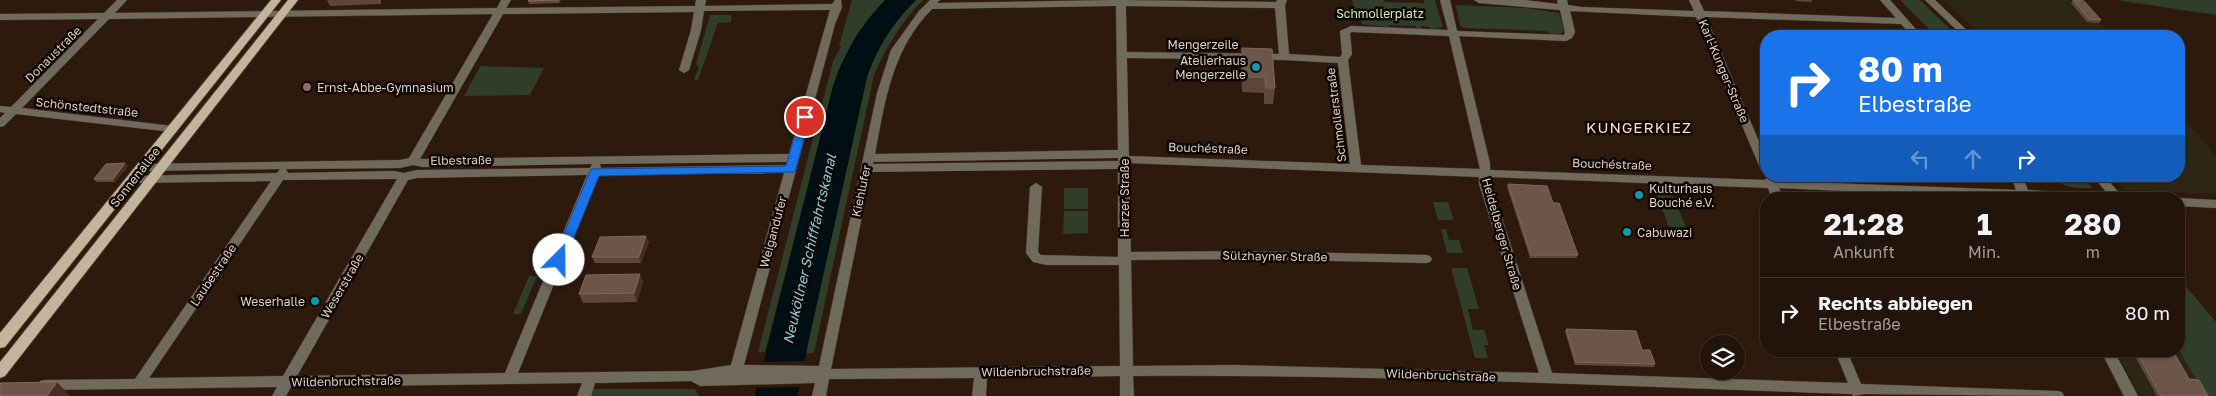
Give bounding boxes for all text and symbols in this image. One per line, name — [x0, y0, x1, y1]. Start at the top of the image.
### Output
park label: Schmollerplatz — [1336, 6, 1424, 21]
street label: Karl-Kunger-Straße — [1695, 17, 1753, 125]
street label: Donaustraße — [22, 23, 84, 85]
street label: Mengerzeile — [1168, 37, 1238, 52]
text: 80 m — [1858, 48, 1943, 90]
icon: right — [1775, 50, 1840, 115]
place label: Atelierhaus Mengerzeile — [1175, 53, 1246, 82]
marker: Atelierhaus Mengerzeile — [1250, 61, 1262, 73]
street label: Schmollerstraße — [1323, 67, 1349, 163]
place label: Ernst-Abbe-Gymnasium — [317, 80, 454, 95]
marker: Ernst-Abbe-Gymnasium — [301, 81, 313, 93]
text: Elbestraße — [1858, 90, 1972, 117]
street label: Schönstedtstraße — [35, 94, 139, 120]
pin — [784, 96, 826, 138]
icon: arrive — [791, 103, 819, 131]
district label: KUNGERKIEZ — [1586, 118, 1692, 136]
street label: Bouchéstraße — [1168, 139, 1248, 157]
street label: Sonnenallee — [107, 144, 163, 210]
icon: left — [1906, 145, 1934, 173]
icon: ahead — [1959, 145, 1987, 173]
icon: right — [2012, 145, 2040, 173]
street label: Elbestraße — [430, 152, 492, 168]
water label: Neuköllner Schifffahrtskanal — [779, 152, 839, 346]
street label: Bouchéstraße — [1572, 155, 1652, 173]
street label: Harzer Straße — [1117, 158, 1132, 237]
street label: Kiehlufer — [848, 163, 874, 218]
street label: Heidelberger Straße — [1479, 176, 1525, 292]
place label: Kulturhaus Bouché e.V. — [1649, 181, 1715, 210]
marker: Kulturhaus Bouché e.V. — [1633, 189, 1645, 201]
street label: Weigandufer — [756, 194, 790, 269]
text: 21:28 — [1824, 206, 1904, 242]
text: 1 — [1977, 206, 1992, 242]
text: 280 — [2064, 206, 2121, 242]
place label: Cabuwazi — [1637, 225, 1692, 240]
marker: Cabuwazi — [1621, 226, 1633, 238]
position arrow — [532, 233, 584, 285]
street label: Laubestraße — [187, 241, 239, 309]
text: Ankunft — [1833, 242, 1895, 262]
text: Min. — [1968, 242, 2001, 262]
text: m — [2086, 242, 2100, 262]
street label: Sülzhayner Straße — [1222, 248, 1328, 264]
street label: Weserstraße — [317, 251, 367, 321]
text: Rechts abbiegen — [1818, 291, 1973, 314]
place label: Weserhalle — [240, 294, 305, 309]
marker: Weserhalle — [309, 295, 321, 307]
icon: right — [1775, 299, 1803, 327]
text: 80 m — [2125, 301, 2170, 324]
text: Elbestraße — [1818, 314, 1901, 334]
map controls — [1700, 335, 1745, 380]
button: layers — [1700, 335, 1745, 380]
street label: Wildenbruchstraße — [981, 363, 1091, 379]
street label: Wildenbruchstraße — [1386, 366, 1496, 384]
street label: Wildenbruchstraße — [291, 373, 401, 389]

